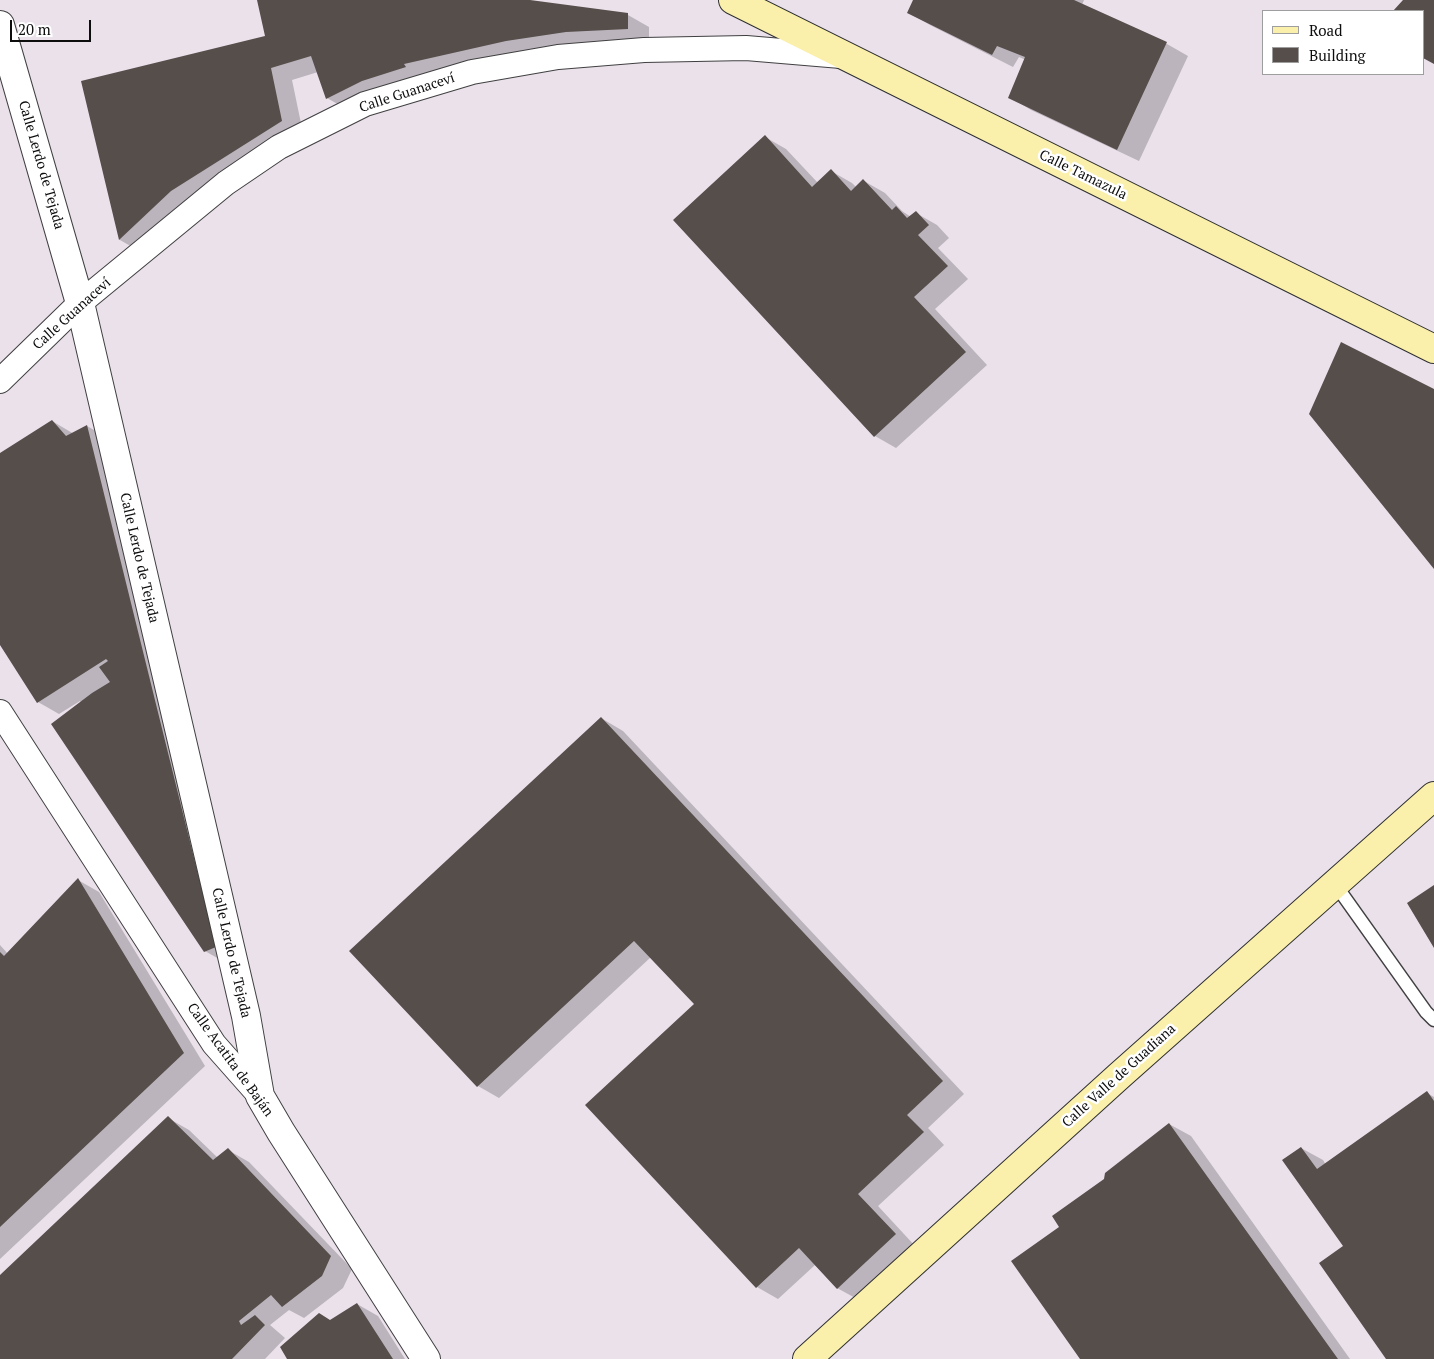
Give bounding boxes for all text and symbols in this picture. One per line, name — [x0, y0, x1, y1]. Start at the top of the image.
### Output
scale bar — [12, 10, 94, 42]
legend — [1262, 10, 1424, 75]
text: 20 m — [18, 19, 51, 39]
text: Road — [1309, 20, 1342, 40]
text: Building — [1309, 45, 1366, 65]
street label: Calle Guanaceví — [357, 70, 457, 116]
street label: Calle Lerdo de Tejada — [15, 99, 67, 231]
street label: Calle Tamazula — [1036, 147, 1130, 203]
street label: Calle Guanaceví — [29, 274, 115, 354]
street label: Calle Lerdo de Tejada — [116, 491, 162, 625]
street label: Calle Lerdo de Tejada — [208, 886, 254, 1020]
street label: Calle Acatita de Baján — [183, 1000, 277, 1120]
street label: Calle Valle de Guadiana — [1059, 1021, 1179, 1131]

